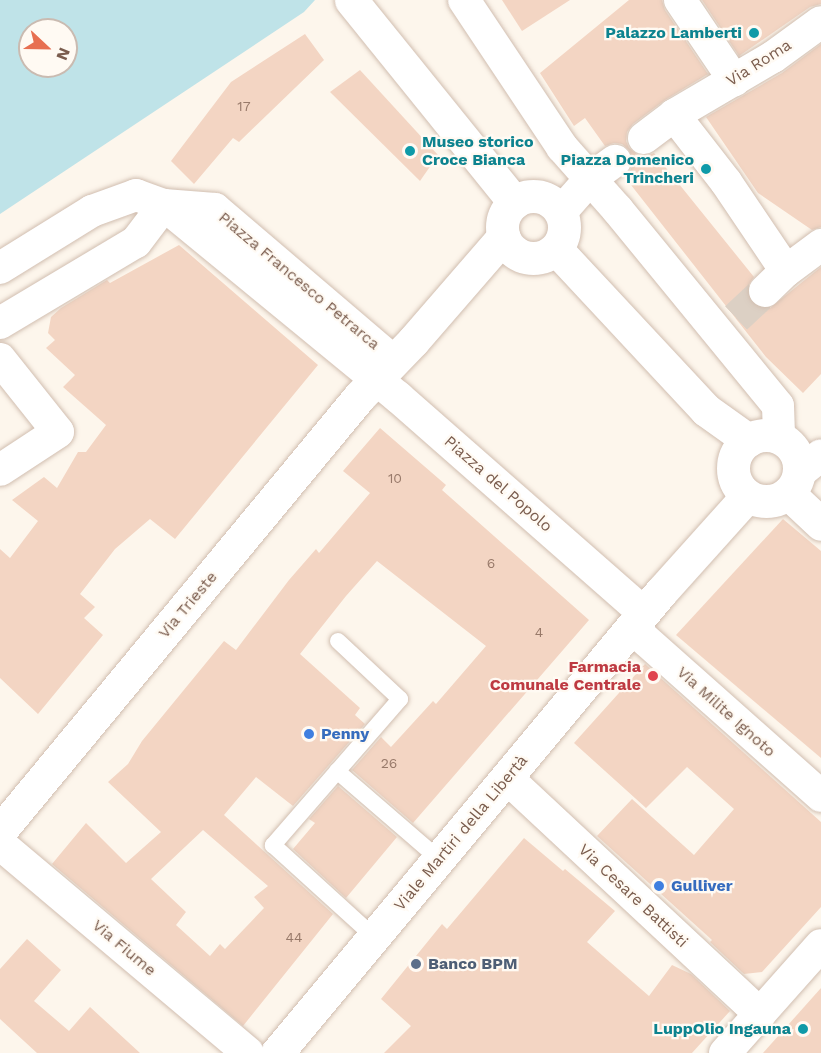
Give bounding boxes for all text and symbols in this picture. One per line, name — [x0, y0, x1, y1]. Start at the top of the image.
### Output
north arrow — [18, 18, 78, 78]
place label: Palazzo Lamberti — [605, 23, 742, 43]
marker: Palazzo Lamberti — [747, 26, 761, 40]
street label: Via Roma — [723, 35, 795, 91]
text: N — [52, 45, 74, 63]
house number: 17 — [237, 98, 251, 114]
place label: Museo storico Croce Bianca — [422, 132, 534, 170]
marker: Museo storico Croce Bianca — [403, 144, 417, 158]
place label: Piazza Domenico Trincheri — [560, 150, 694, 188]
marker: Piazza Domenico Trincheri — [699, 162, 713, 176]
street label: Piazza Francesco Petrarca — [214, 208, 384, 354]
street label: Piazza del Popolo — [440, 432, 556, 536]
house number: 10 — [388, 470, 402, 486]
house number: 6 — [487, 555, 495, 571]
street label: Via Trieste — [154, 567, 222, 643]
house number: 4 — [535, 624, 543, 640]
place label: Farmacia Comunale Centrale — [490, 657, 641, 695]
street label: Via Milite Ignoto — [673, 663, 779, 761]
marker: Farmacia Comunale Centrale — [646, 669, 660, 683]
place label: Penny — [321, 724, 369, 744]
marker: Penny — [302, 727, 316, 741]
street label: Viale Martiri della Libertà — [390, 751, 532, 915]
house number: 26 — [381, 755, 397, 771]
street label: Via Cesare Battisti — [574, 840, 692, 952]
place label: Gulliver — [671, 876, 733, 896]
marker: Gulliver — [652, 879, 666, 893]
street label: Via Fiume — [88, 916, 160, 980]
house number: 44 — [285, 929, 303, 945]
place label: Banco BPM — [428, 954, 518, 974]
marker: Banco BPM — [409, 957, 423, 971]
place label: LuppOlio Ingauna — [653, 1019, 791, 1039]
marker: LuppOlio Ingauna — [796, 1022, 810, 1036]

